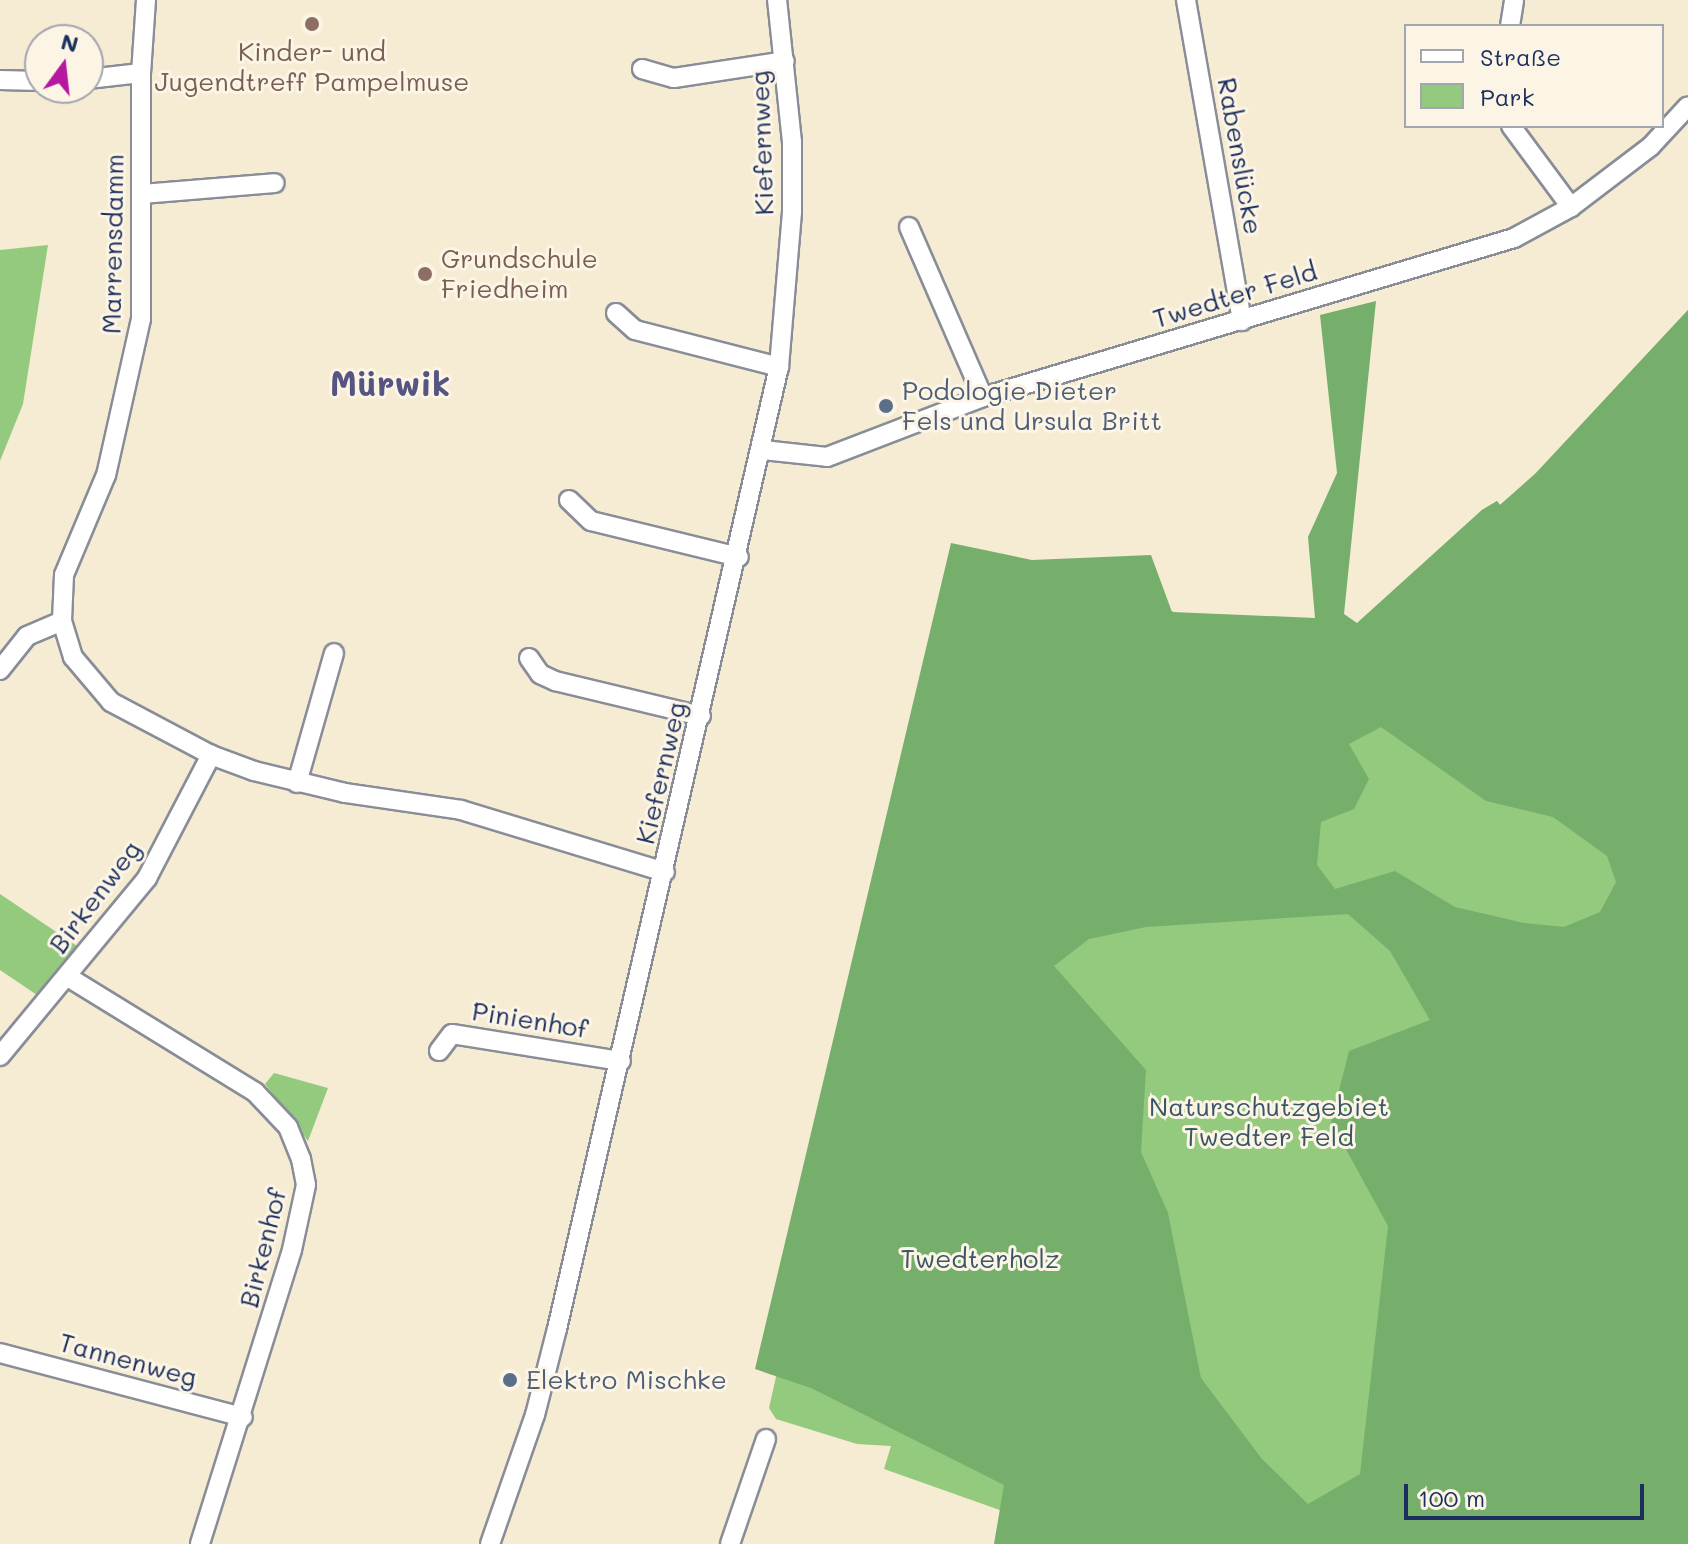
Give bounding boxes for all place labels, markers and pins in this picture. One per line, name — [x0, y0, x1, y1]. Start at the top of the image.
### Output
marker: Kinder- und Jugendtreff Pampelmuse — [303, 15, 321, 33]
place label: Kinder- und Jugendtreff Pampelmuse — [155, 36, 469, 98]
place label: Grundschule Friedheim — [441, 243, 598, 304]
marker: Grundschule Friedheim — [416, 265, 434, 283]
place label: Podologie Dieter Fels und Ursula Britt — [902, 375, 1162, 436]
marker: Podologie Dieter Fels und Ursula Britt — [877, 397, 895, 415]
place label: Elektro Mischke — [526, 1364, 727, 1396]
marker: Elektro Mischke — [501, 1371, 519, 1389]

